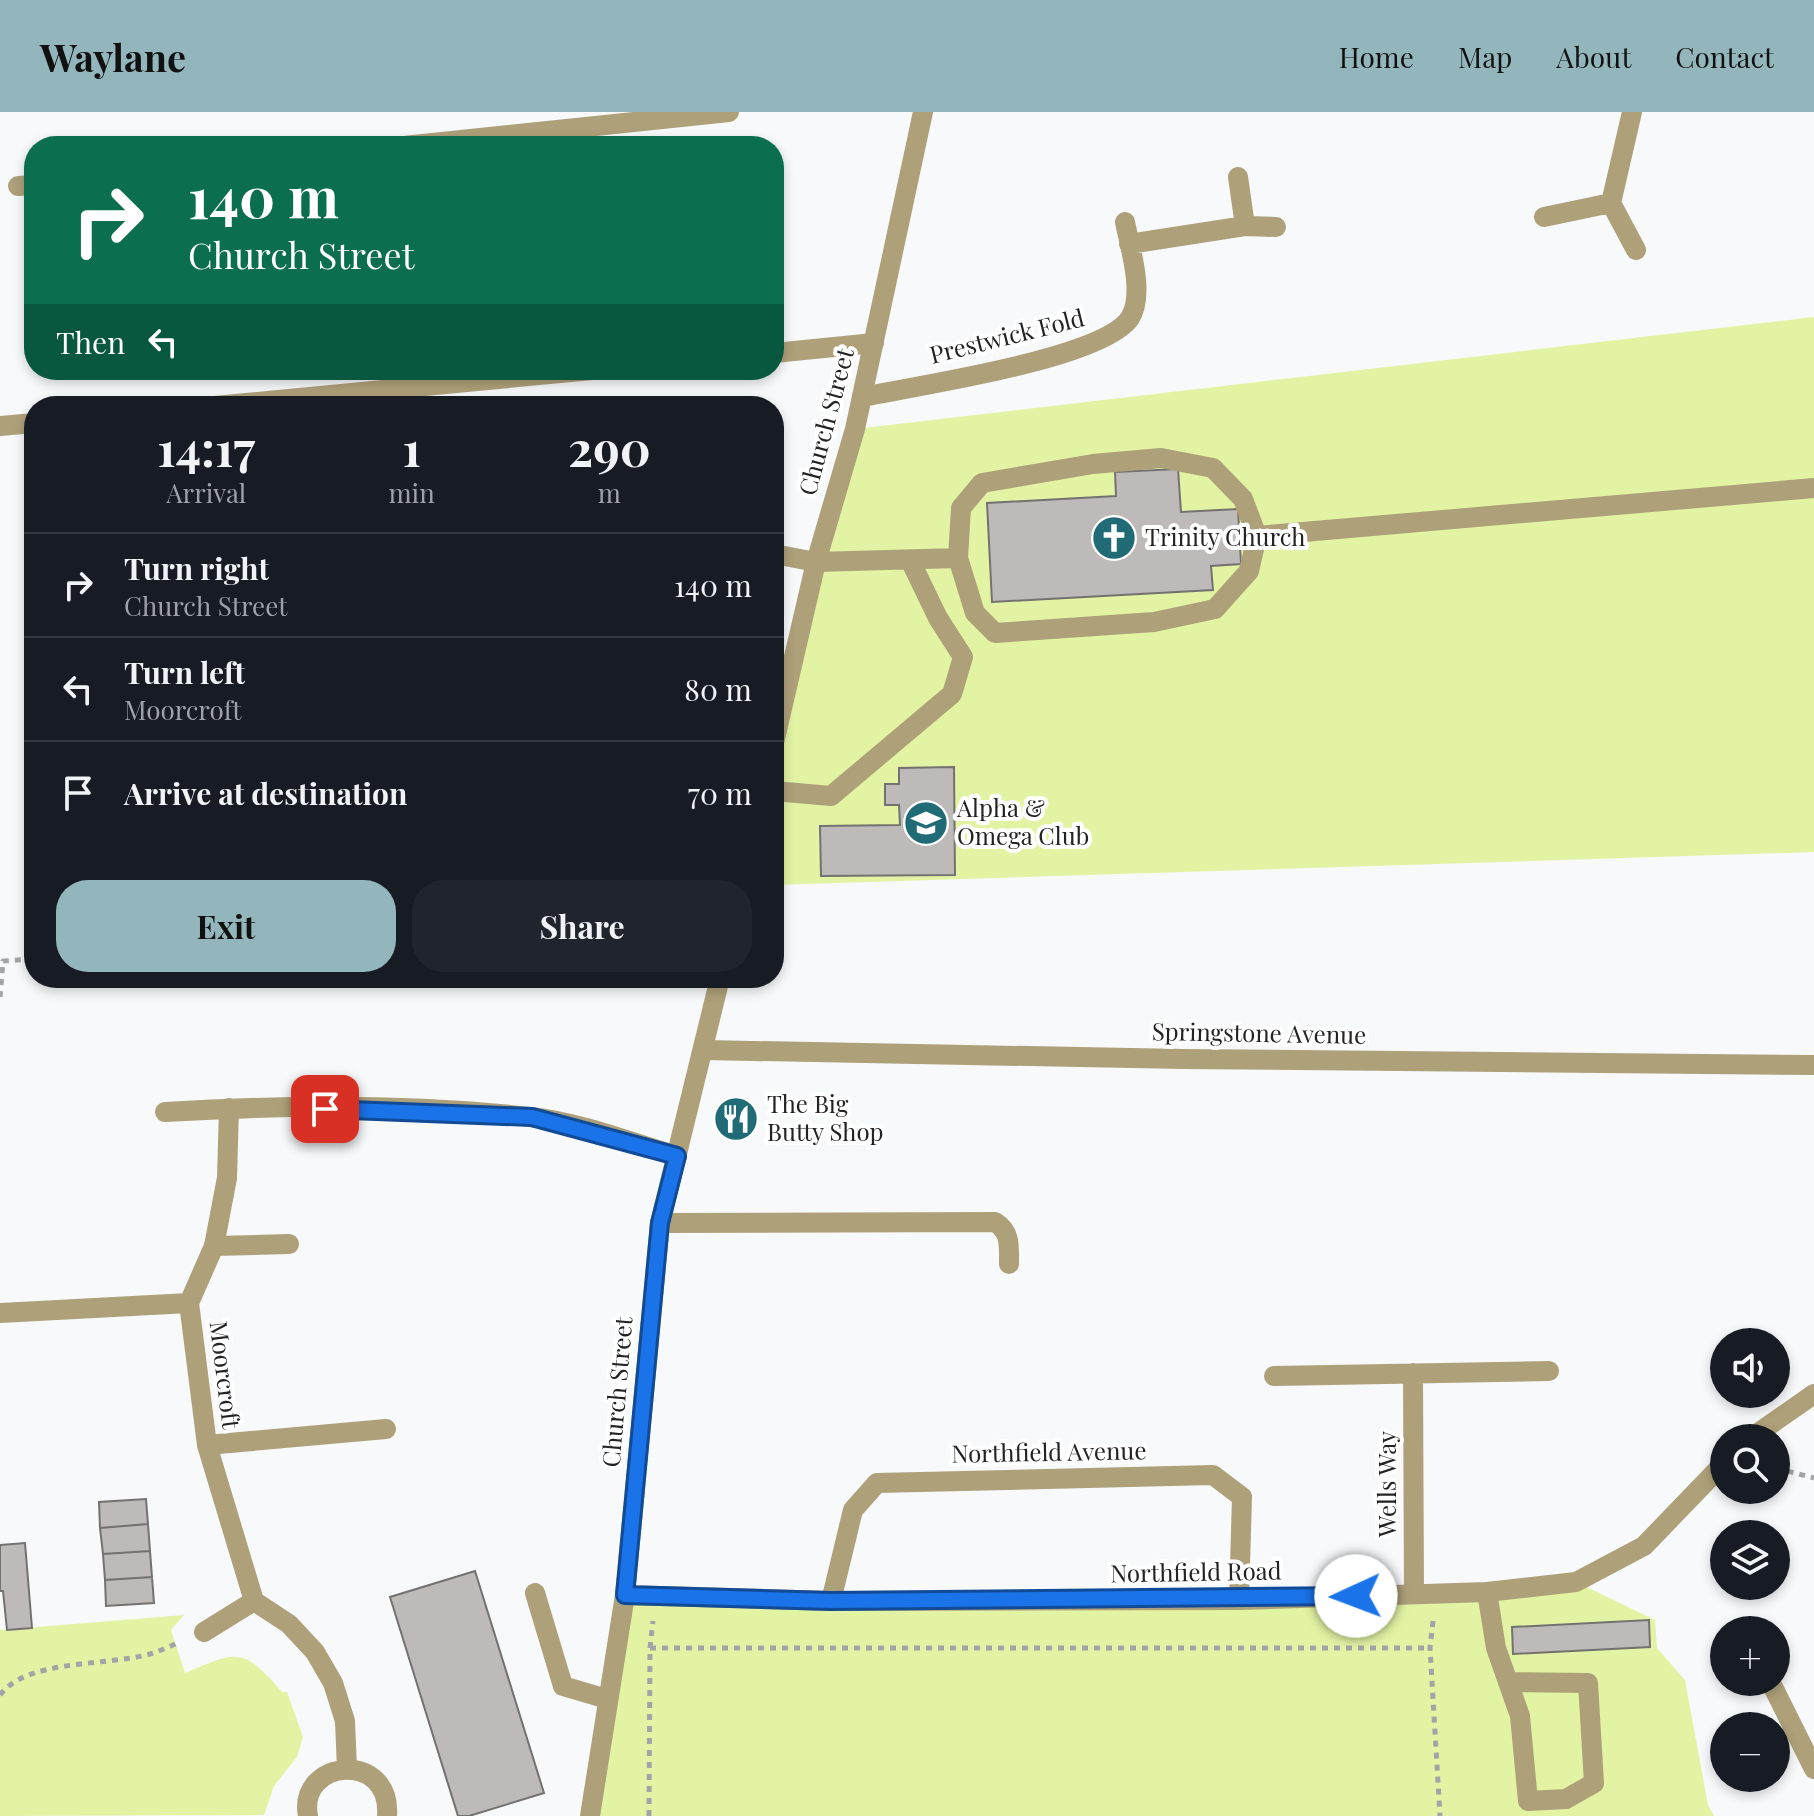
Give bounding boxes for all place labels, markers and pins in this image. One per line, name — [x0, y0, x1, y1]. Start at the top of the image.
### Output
church icon: Trinity Church — [1090, 514, 1138, 562]
place label: Trinity Church — [1145, 520, 1305, 552]
place label: Alpha & Omega Club — [956, 791, 1089, 851]
school or university icon: Alpha & Omega Club — [902, 799, 950, 847]
pin — [291, 1075, 359, 1143]
place label: The Big Butty Shop — [767, 1087, 884, 1147]
restaurant icon: The Big Butty Shop — [712, 1095, 760, 1143]

